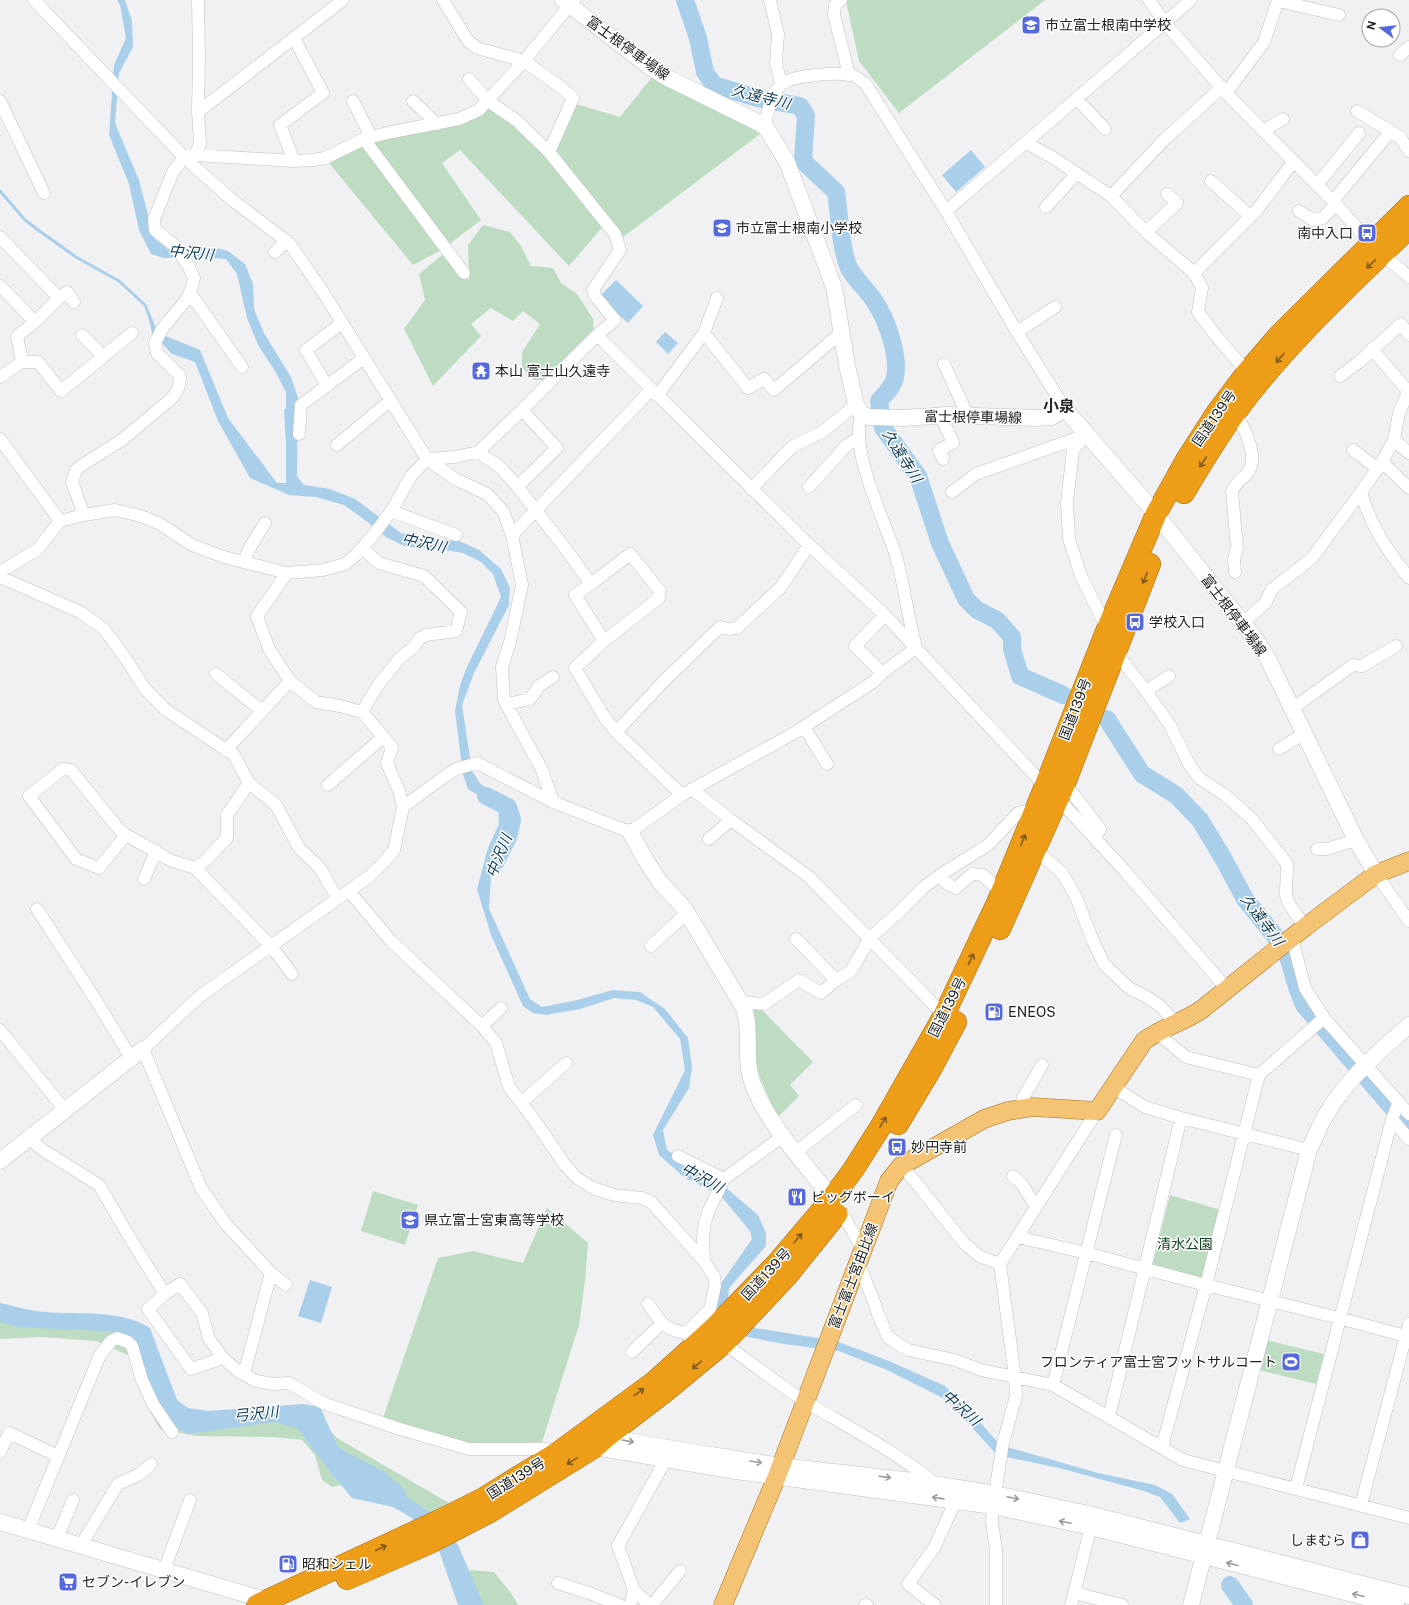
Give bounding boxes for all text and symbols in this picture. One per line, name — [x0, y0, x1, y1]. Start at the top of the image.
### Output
north arrow — [1361, 8, 1401, 48]
street label: 富士根停車場線 — [584, 13, 672, 83]
school or university icon: 市立富士根南中学校 — [1020, 14, 1042, 36]
place label: 市立富士根南中学校 — [1045, 17, 1171, 33]
text: N — [1364, 20, 1378, 31]
water label: 久遠寺川 — [730, 81, 794, 113]
school or university icon: 市立富士根南小学校 — [711, 217, 733, 239]
place label: 市立富士根南小学校 — [736, 220, 862, 236]
bus stop icon: 南中入口 — [1356, 222, 1378, 244]
place label: 南中入口 — [1297, 225, 1353, 241]
water label: 中沢川 — [168, 242, 216, 264]
one-way arrow — [1366, 260, 1376, 269]
one-way arrow — [1276, 352, 1285, 363]
temple icon: 本山 富士山久遠寺 — [470, 360, 492, 382]
place label: 本山 富士山久遠寺 — [495, 363, 610, 379]
street label: 国道139号 — [1189, 387, 1239, 449]
district label: 小泉 — [1043, 397, 1075, 416]
street label: 富士根停車場線 — [924, 408, 1022, 426]
water label: 久遠寺川 — [879, 426, 927, 487]
one-way arrow — [1198, 456, 1207, 467]
water label: 中沢川 — [400, 530, 450, 556]
one-way arrow — [1140, 571, 1148, 583]
street label: 富士根停車場線 — [1198, 571, 1270, 659]
bus stop icon: 学校入口 — [1124, 611, 1146, 633]
place label: 学校入口 — [1149, 614, 1205, 630]
street label: 国道139号 — [1056, 676, 1094, 742]
water label: 中沢川 — [482, 830, 516, 880]
one-way arrow — [1020, 834, 1027, 846]
water label: 久遠寺川 — [1238, 891, 1288, 950]
one-way arrow — [968, 953, 975, 965]
street label: 国道139号 — [925, 974, 969, 1040]
fuel station icon: ENEOS — [983, 1001, 1005, 1023]
place label: ENEOS — [1008, 1004, 1056, 1020]
one-way arrow — [879, 1117, 887, 1128]
bus stop icon: 妙円寺前 — [886, 1136, 908, 1158]
place label: 妙円寺前 — [911, 1139, 967, 1155]
water label: 中沢川 — [678, 1159, 728, 1197]
restaurant icon: ビッグボーイ — [786, 1186, 808, 1208]
place label: ビッグボーイ — [811, 1189, 895, 1205]
school or university icon: 県立富士宮東高等学校 — [399, 1209, 421, 1231]
place label: 県立富士宮東高等学校 — [424, 1212, 564, 1228]
street label: 富士富士宮由比線 — [825, 1221, 881, 1331]
one-way arrow — [793, 1233, 802, 1244]
park label: 清水公園 — [1157, 1236, 1213, 1252]
street label: 国道139号 — [738, 1245, 794, 1303]
sports icon: フロンティア富士宮フットサルコート — [1280, 1351, 1302, 1373]
place label: フロンティア富士宮フットサルコート — [1040, 1354, 1277, 1370]
one-way arrow — [692, 1361, 702, 1370]
water label: 中沢川 — [939, 1386, 985, 1430]
one-way arrow — [633, 1388, 644, 1396]
water label: 弓沢川 — [233, 1402, 281, 1424]
one-way arrow — [621, 1437, 634, 1445]
street label: 国道139号 — [484, 1454, 548, 1502]
one-way arrow — [567, 1457, 578, 1465]
one-way arrow — [749, 1458, 762, 1466]
one-way arrow — [878, 1473, 891, 1481]
one-way arrow — [932, 1494, 945, 1502]
one-way arrow — [1006, 1494, 1019, 1502]
one-way arrow — [1059, 1517, 1072, 1525]
shop icon: しまむら — [1349, 1529, 1371, 1551]
place label: しまむら — [1290, 1532, 1346, 1548]
one-way arrow — [375, 1543, 387, 1551]
fuel station icon: 昭和シェル — [277, 1553, 299, 1575]
place label: 昭和シェル — [302, 1556, 372, 1572]
one-way arrow — [1226, 1559, 1239, 1567]
supermarket icon: セブン-イレブン — [57, 1571, 79, 1593]
place label: セブン-イレブン — [82, 1574, 185, 1590]
one-way arrow — [1352, 1591, 1365, 1599]

